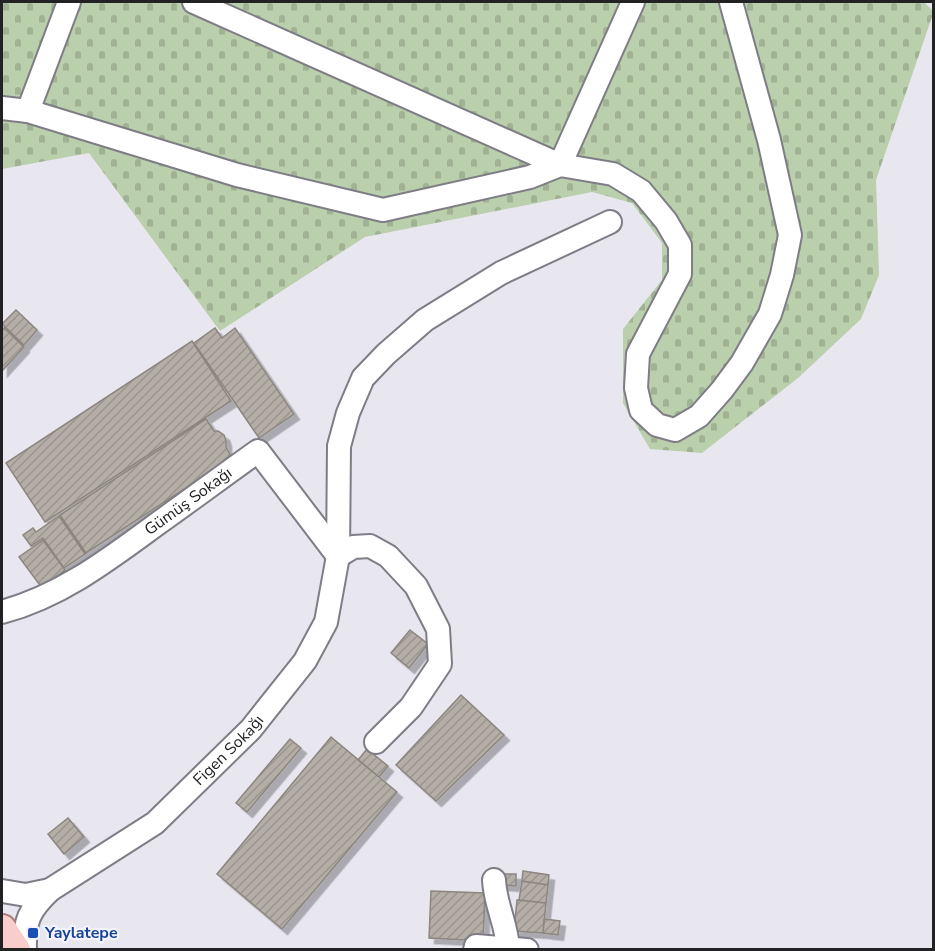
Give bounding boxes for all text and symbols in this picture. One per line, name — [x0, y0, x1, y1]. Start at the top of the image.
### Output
street label: Gümüş Sokağı — [140, 462, 237, 541]
street label: Figen Sokağı — [188, 710, 269, 791]
place label: Yaylatepe — [44, 922, 118, 944]
marker: Yaylatepe — [26, 926, 40, 940]

